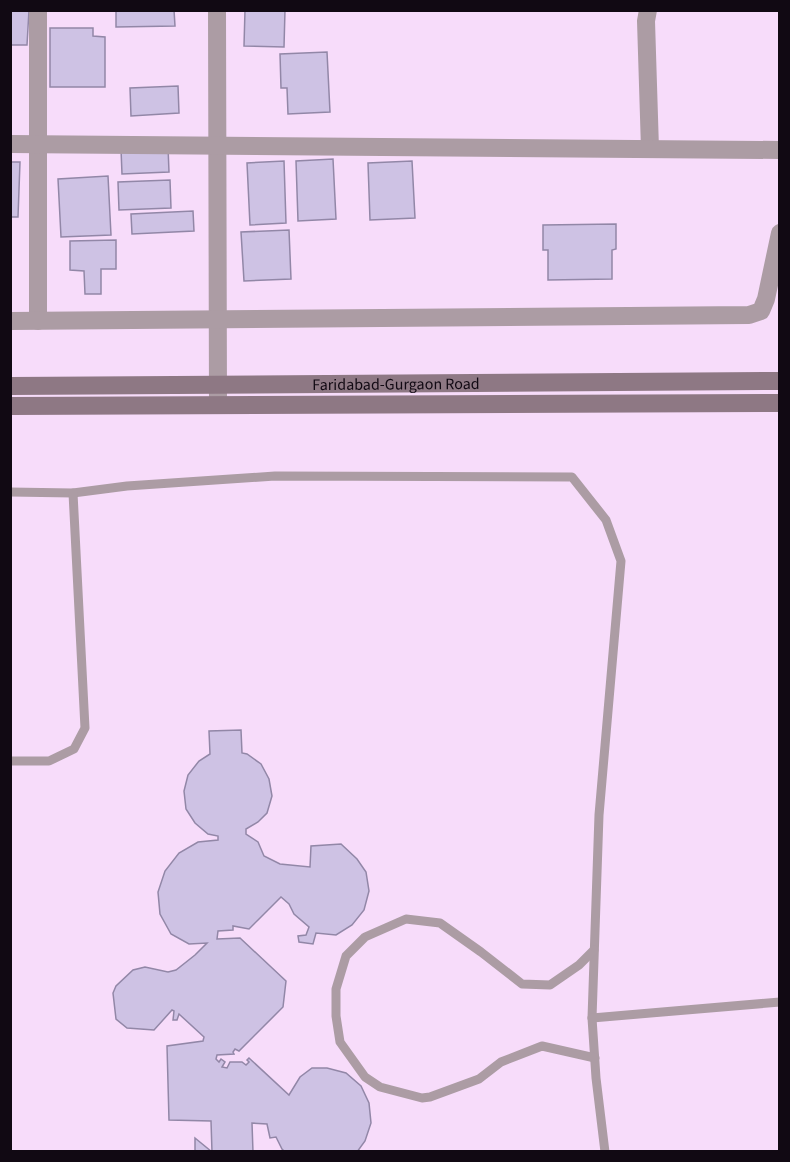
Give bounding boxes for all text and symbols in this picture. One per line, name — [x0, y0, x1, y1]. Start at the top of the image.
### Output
street label: Faridabad-Gurgaon Road — [312, 373, 480, 396]

